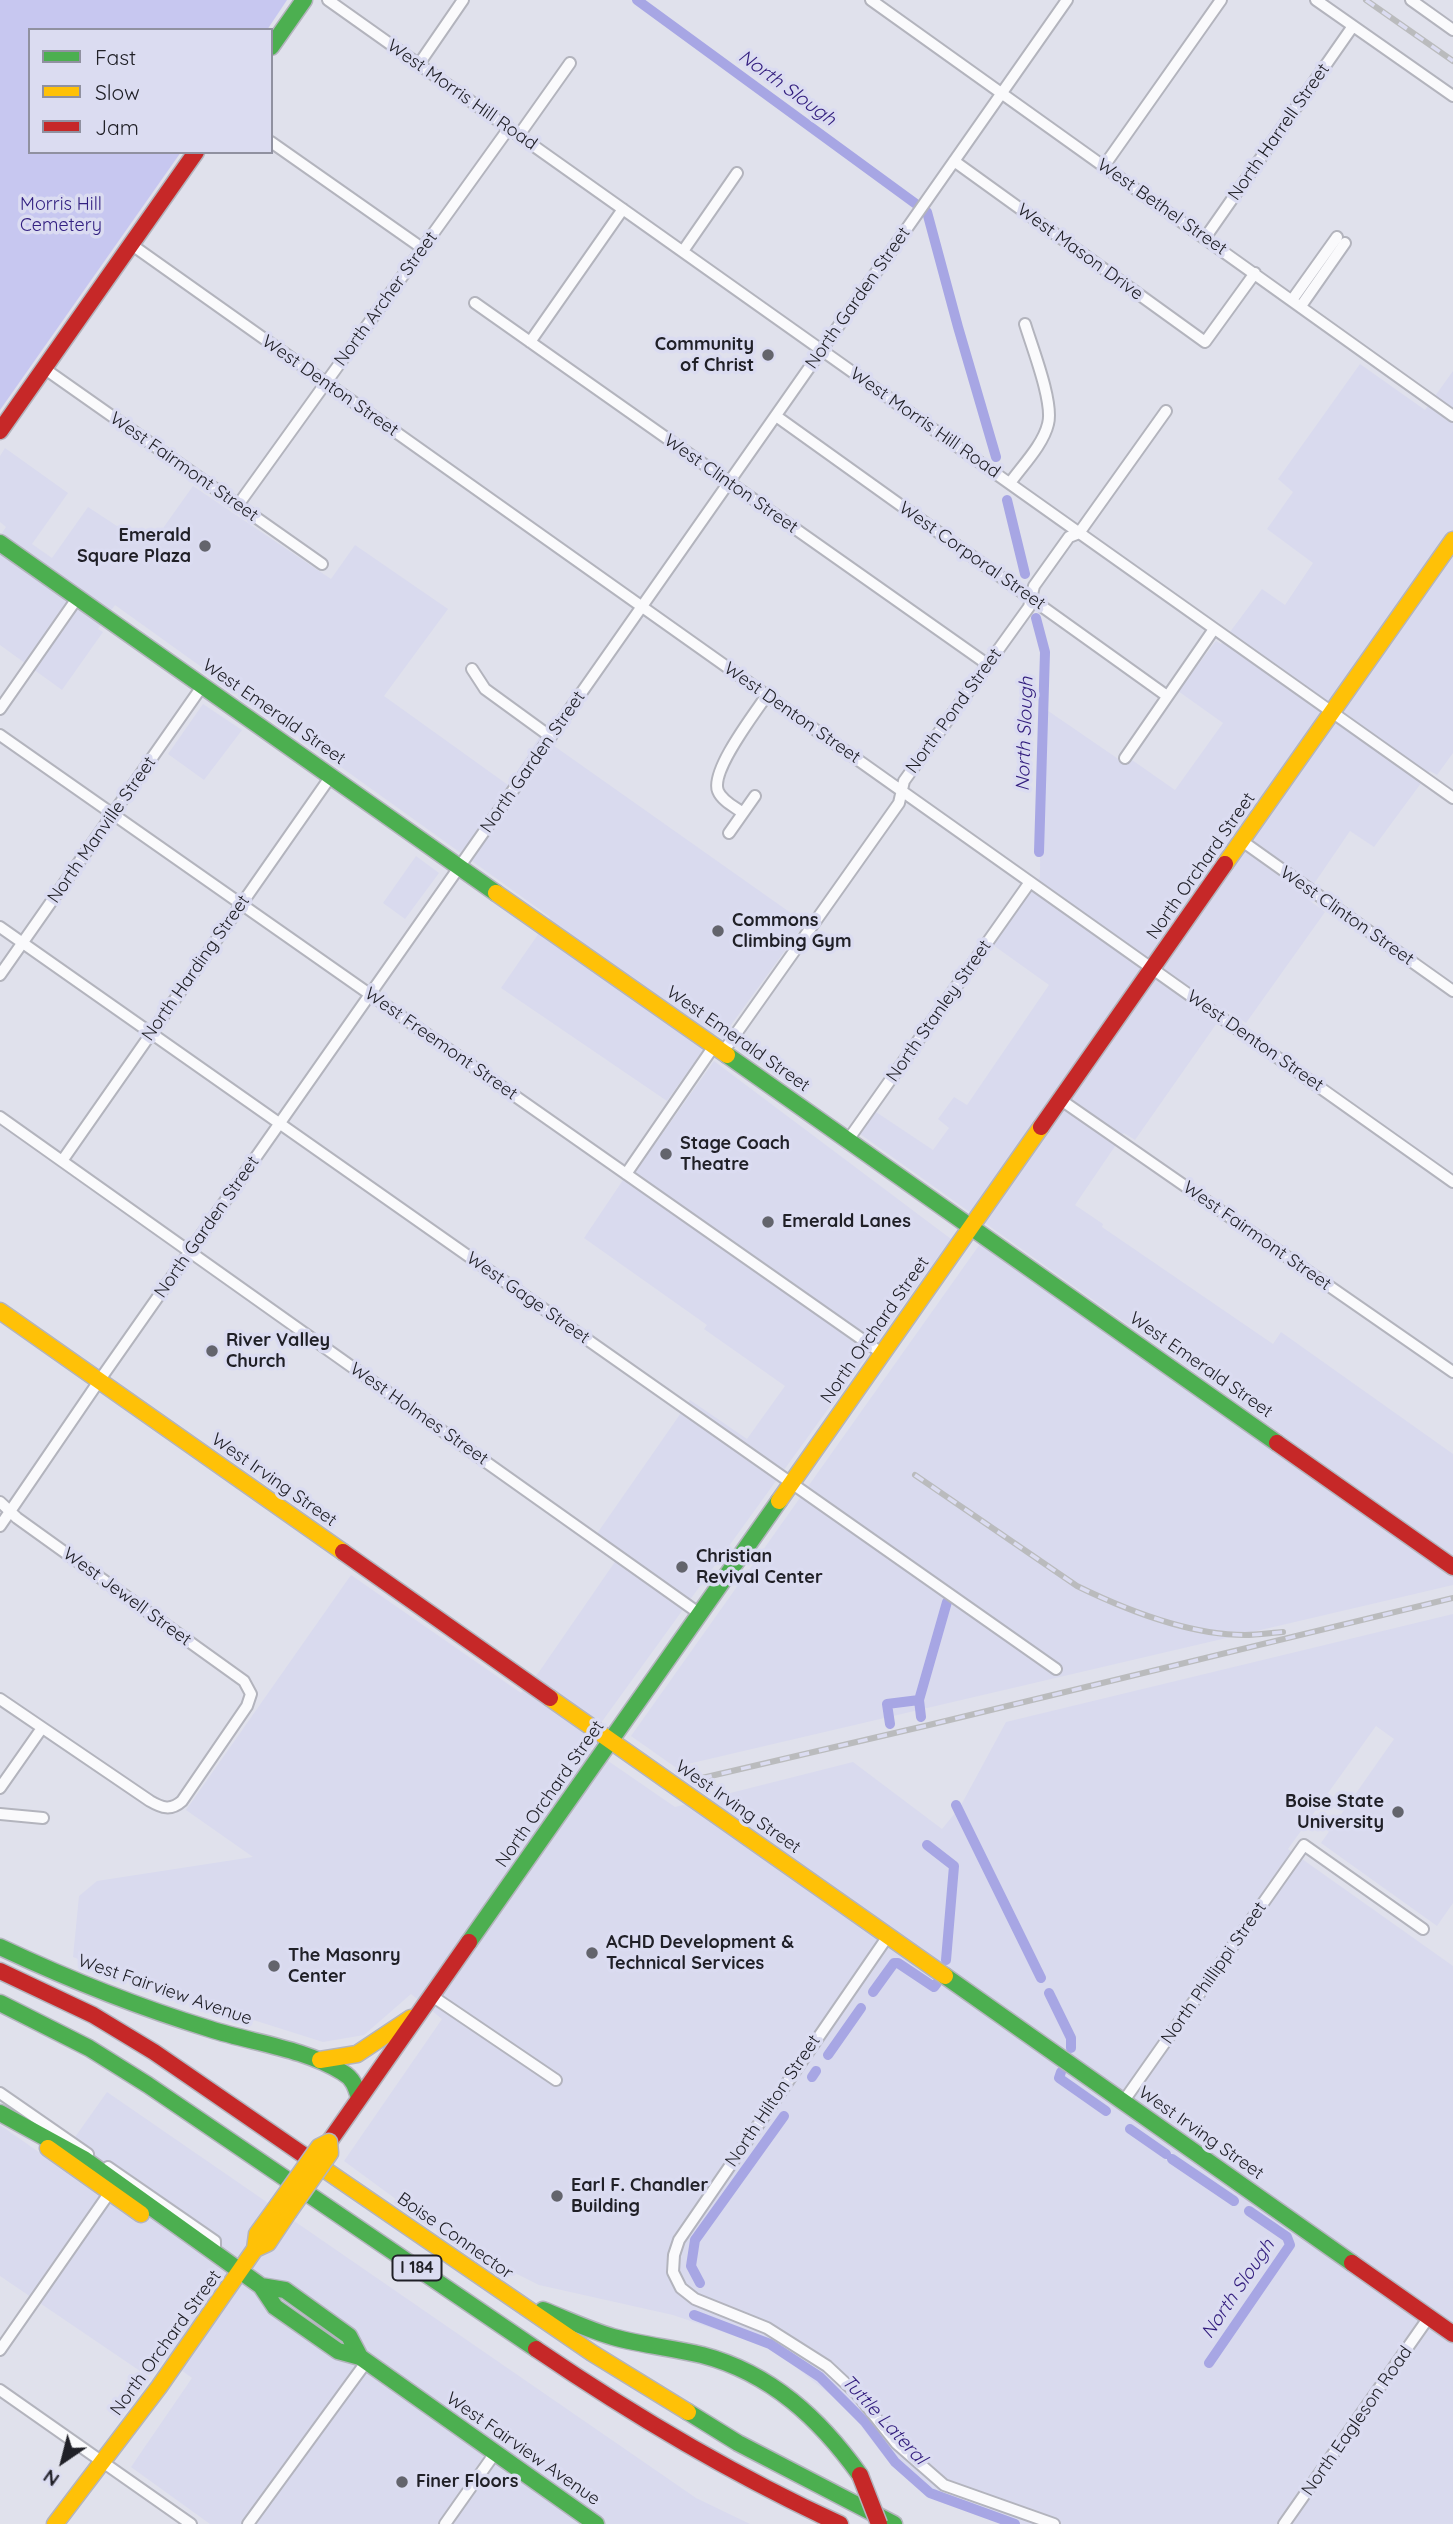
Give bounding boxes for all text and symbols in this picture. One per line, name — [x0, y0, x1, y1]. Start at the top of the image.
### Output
legend — [28, 28, 273, 154]
street label: West Morris Hill Road — [383, 35, 541, 155]
text: Fast — [95, 44, 136, 70]
water label: North Slough — [734, 45, 840, 131]
street label: North Harrell Street — [1224, 59, 1334, 205]
text: Slow — [95, 79, 140, 105]
text: Jam — [95, 114, 139, 140]
street label: West Bethel Street — [1093, 154, 1231, 260]
park label: Morris Hill Cemetery — [20, 194, 102, 236]
street label: West Mason Drive — [1013, 199, 1147, 305]
street label: North Garden Street — [801, 223, 915, 373]
street label: North Archer Street — [330, 227, 442, 371]
street label: West Denton Street — [258, 331, 402, 441]
place label: Community of Christ — [655, 334, 754, 376]
marker: Community of Christ — [760, 347, 776, 363]
street label: West Morris Hill Road — [846, 363, 1004, 483]
street label: West Fairmont Street — [106, 408, 262, 526]
street label: West Clinton Street — [660, 430, 802, 538]
street label: West Corporal Street — [895, 497, 1049, 615]
place label: Emerald Square Plaza — [77, 525, 191, 568]
marker: Emerald Square Plaza — [197, 538, 213, 554]
street label: North Pond Street — [901, 644, 1007, 778]
street label: West Emerald Street — [198, 654, 350, 770]
street label: West Denton Street — [720, 658, 864, 768]
water label: North Slough — [1012, 676, 1038, 792]
street label: North Garden Street — [476, 687, 590, 837]
street label: North Manville Street — [43, 753, 161, 907]
street label: North Orchard Street — [1142, 788, 1260, 944]
street label: West Clinton Street — [1276, 862, 1418, 970]
street label: North Harding Street — [138, 891, 254, 1045]
place label: Commons Climbing Gym — [732, 910, 851, 953]
marker: Commons Climbing Gym — [710, 923, 726, 939]
street label: North Stanley Street — [882, 936, 996, 1086]
street label: West Emerald Street — [662, 981, 814, 1097]
street label: West Freemont Street — [360, 983, 522, 1105]
street label: West Denton Street — [1183, 986, 1327, 1096]
place label: Stage Coach Theatre — [680, 1133, 790, 1176]
marker: Stage Coach Theatre — [658, 1146, 674, 1162]
street label: North Garden Street — [150, 1152, 264, 1302]
street label: West Fairmont Street — [1179, 1177, 1335, 1295]
place label: Emerald Lanes — [782, 1211, 911, 1233]
marker: Emerald Lanes — [760, 1214, 776, 1230]
street label: West Gage Street — [462, 1247, 594, 1349]
street label: North Orchard Street — [816, 1252, 934, 1408]
street label: West Emerald Street — [1125, 1307, 1277, 1423]
place label: River Valley Church — [226, 1330, 330, 1372]
marker: River Valley Church — [204, 1343, 220, 1359]
street label: West Holmes Street — [346, 1358, 492, 1470]
street label: West Irving Street — [207, 1429, 341, 1531]
street label: West Jewell Street — [59, 1543, 195, 1651]
place label: Christian Revival Center — [696, 1546, 823, 1588]
marker: Christian Revival Center — [674, 1559, 690, 1575]
street label: North Orchard Street — [491, 1716, 609, 1872]
street label: West Irving Street — [671, 1756, 805, 1858]
place label: Boise State University — [1285, 1791, 1384, 1834]
marker: Boise State University — [1390, 1804, 1406, 1820]
street label: North Phillippi Street — [1157, 1898, 1271, 2048]
place label: ACHD Development & Technical Services — [606, 1932, 794, 1974]
place label: The Masonry Center — [288, 1945, 401, 1988]
marker: ACHD Development & Technical Services — [584, 1945, 600, 1961]
street label: West Fairview Avenue — [75, 1950, 255, 2030]
marker: The Masonry Center — [266, 1958, 282, 1974]
street label: North Hilton Street — [721, 2031, 825, 2171]
street label: West Irving Street — [1134, 2082, 1268, 2184]
place label: Earl F. Chandler Building — [571, 2175, 708, 2218]
street label: Boise Connector — [393, 2188, 517, 2284]
marker: Earl F. Chandler Building — [549, 2188, 565, 2204]
water label: North Slough — [1196, 2235, 1280, 2343]
road number: I 184 — [392, 2256, 442, 2280]
street label: North Orchard Street — [106, 2266, 226, 2420]
street label: North Eagleson Road — [1297, 2342, 1417, 2500]
water label: Tuttle Lateral — [837, 2370, 931, 2470]
street label: West Fairview Avenue — [442, 2388, 604, 2510]
north arrow — [28, 2426, 98, 2496]
text: N — [38, 2464, 64, 2492]
place label: Finer Floors — [416, 2471, 518, 2493]
marker: Finer Floors — [394, 2474, 410, 2490]

